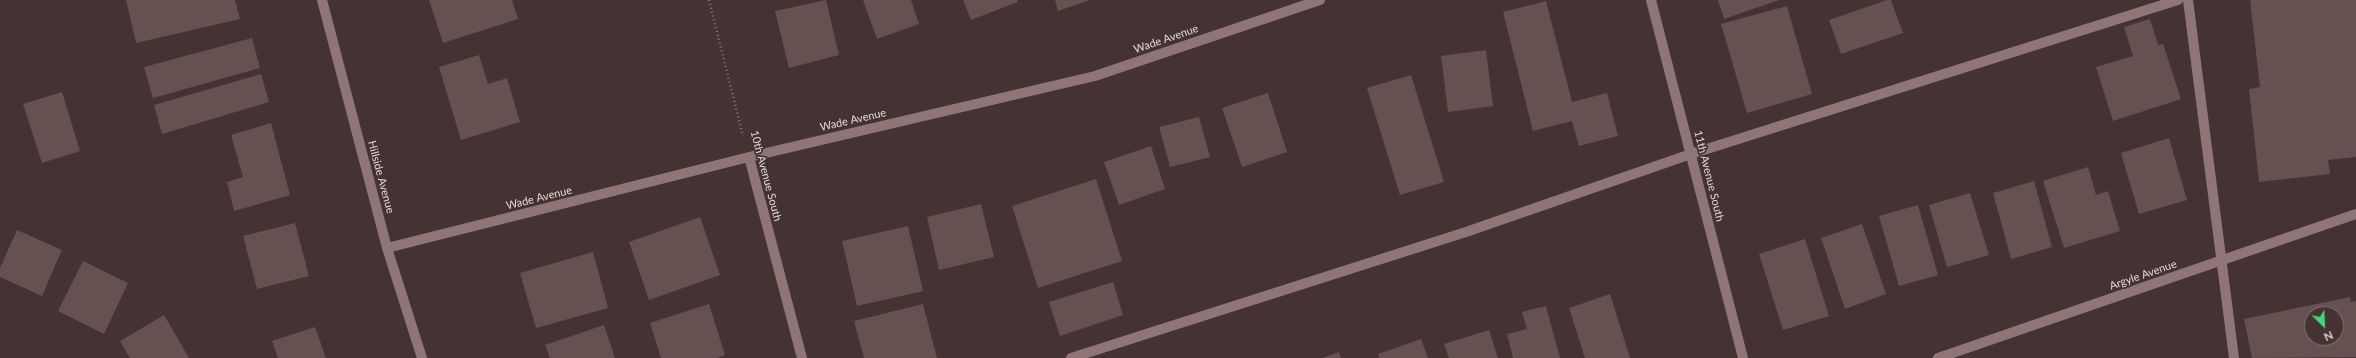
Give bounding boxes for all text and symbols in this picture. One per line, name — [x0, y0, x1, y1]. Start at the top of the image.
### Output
street label: Wade Avenue — [1132, 22, 1200, 56]
street label: Wade Avenue — [819, 106, 887, 134]
street label: 10th Avenue South — [748, 129, 784, 223]
street label: 11th Avenue South — [1691, 129, 1727, 223]
street label: Hillside Avenue — [365, 139, 397, 215]
street label: Wade Avenue — [505, 183, 573, 213]
street label: Argyle Avenue — [2108, 257, 2178, 293]
north arrow — [2304, 306, 2344, 346]
text: N — [2322, 329, 2335, 344]

